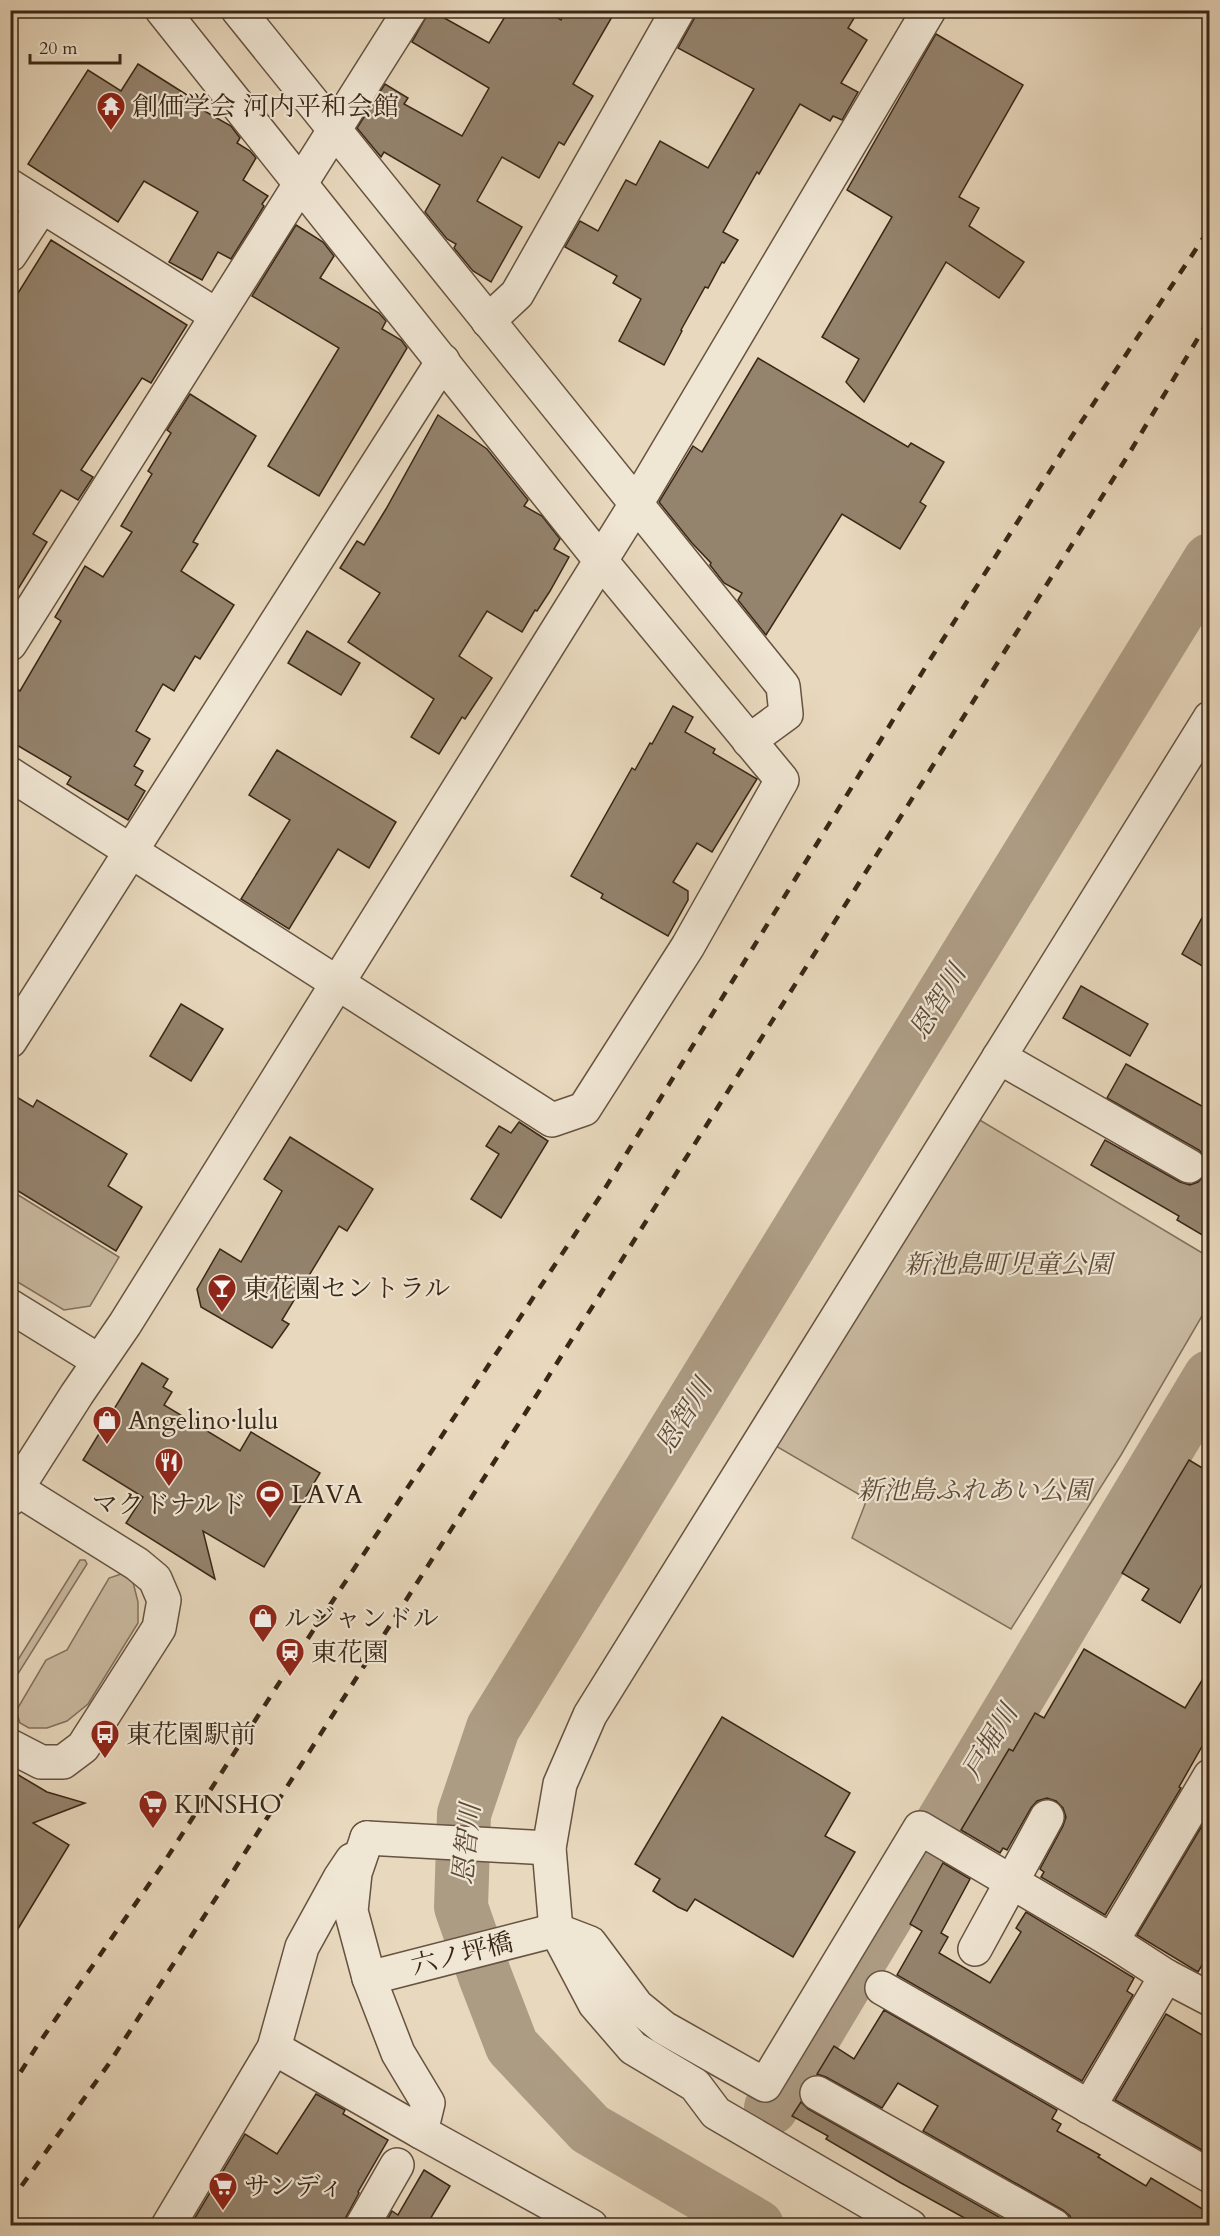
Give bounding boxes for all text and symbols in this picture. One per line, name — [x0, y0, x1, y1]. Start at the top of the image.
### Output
scale bar — [30, 27, 120, 65]
text: 20 m — [39, 36, 78, 61]
place label: 創価学会 河内平和会館 — [132, 89, 399, 124]
temple icon: 創価学会 河内平和会館 — [95, 90, 127, 132]
water label: 恩智川 — [901, 955, 977, 1046]
park label: 新池島町児童公園 — [904, 1247, 1116, 1282]
place label: 東花園セントラル — [243, 1271, 450, 1306]
bar icon: 東花園セントラル — [206, 1272, 238, 1314]
water label: 恩智川 — [647, 1369, 723, 1460]
place label: Angelino·lulu — [128, 1403, 279, 1438]
shop icon: Angelino·lulu — [91, 1404, 123, 1446]
restaurant icon: マクドナルド — [153, 1446, 185, 1488]
park label: 新池島ふれあい公園 — [857, 1473, 1095, 1508]
place label: LAVA — [291, 1477, 363, 1512]
sports icon: LAVA — [254, 1478, 286, 1520]
place label: マクドナルド — [92, 1487, 246, 1522]
place label: ルジャンドル — [284, 1601, 439, 1636]
shop icon: ルジャンドル — [247, 1602, 279, 1644]
place label: 東花園 — [311, 1635, 389, 1670]
station icon: 東花園 — [274, 1636, 306, 1678]
water label: 戸堀川 — [953, 1695, 1028, 1786]
place label: 東花園駅前 — [126, 1717, 256, 1752]
bus stop icon: 東花園駅前 — [89, 1718, 121, 1760]
place label: KINSHO — [174, 1787, 282, 1822]
supermarket icon: KINSHO — [137, 1788, 169, 1830]
water label: 恩智川 — [444, 1799, 490, 1886]
street label: 六ノ坪橋 — [407, 1924, 517, 1984]
place label: サンディ — [244, 2169, 345, 2204]
supermarket icon: サンディ — [207, 2170, 239, 2212]

